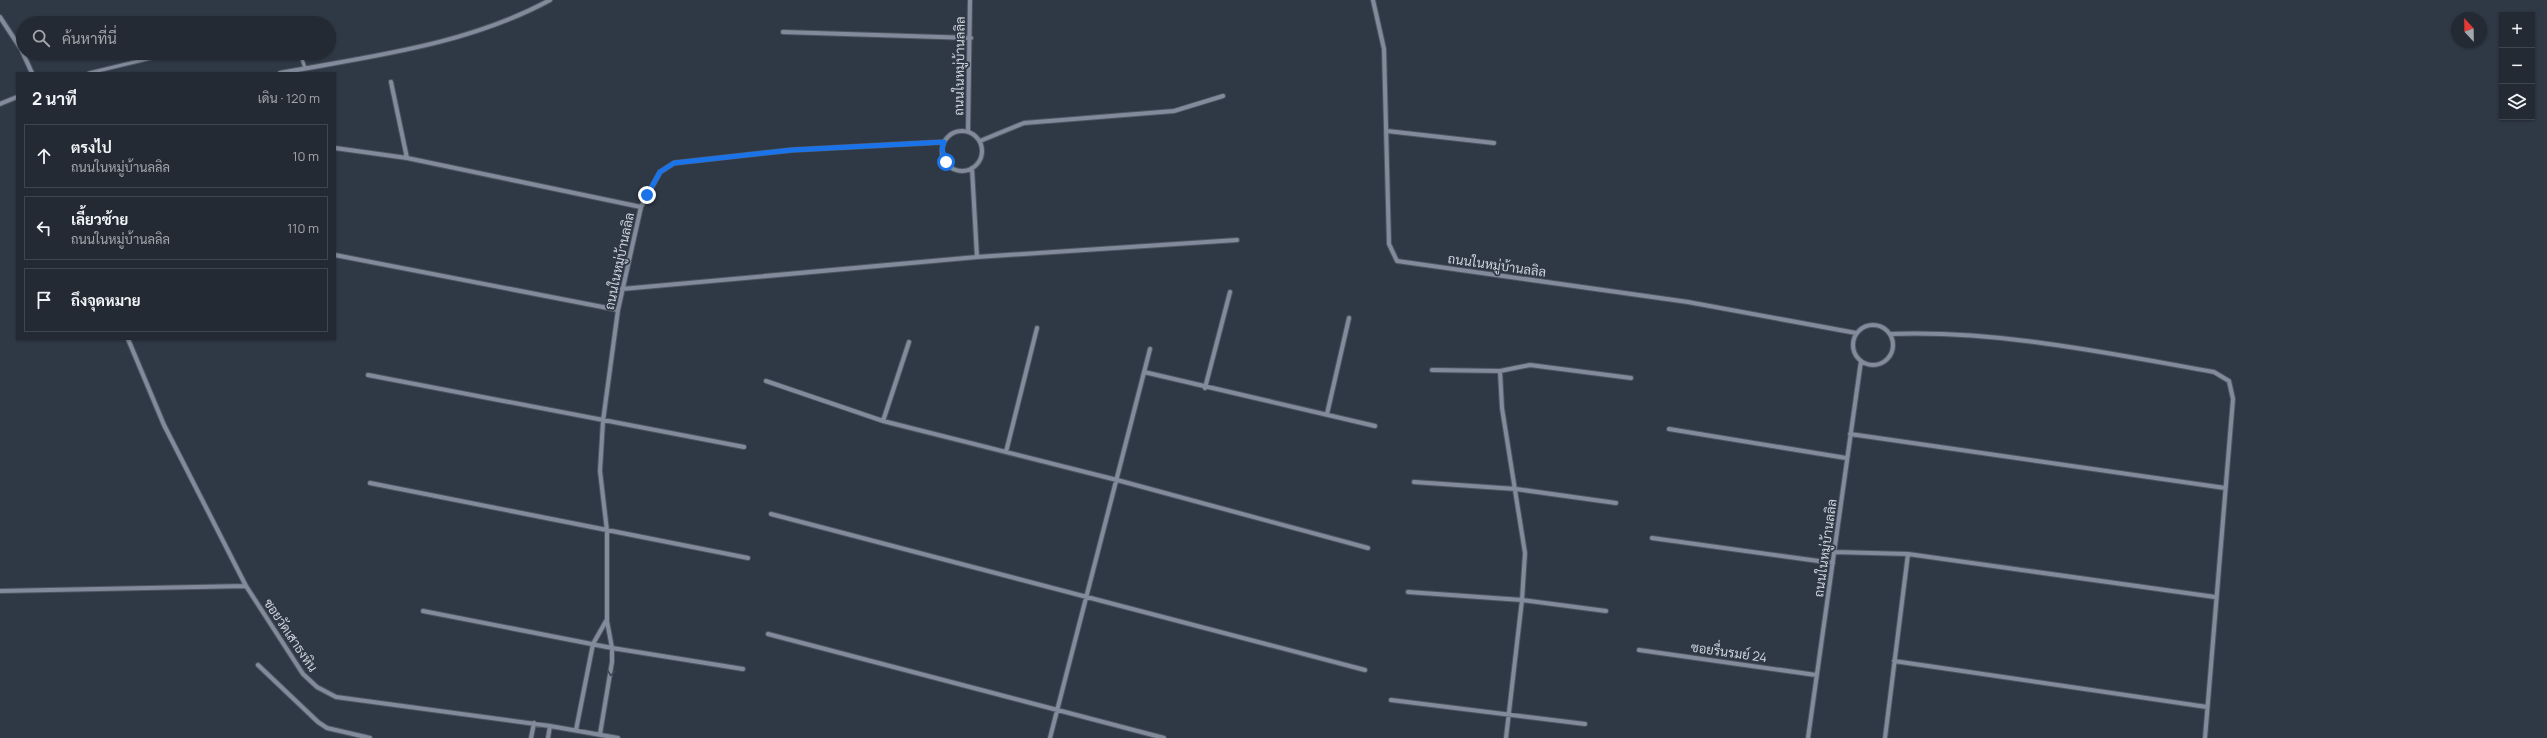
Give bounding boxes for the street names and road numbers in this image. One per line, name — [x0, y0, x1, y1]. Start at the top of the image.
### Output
street label: ถนนในหมู่บ้านลลิล — [949, 16, 970, 116]
street label: ถนนในหมู่บ้านลลิล — [600, 211, 639, 312]
street label: ถนนในหมู่บ้านลลิล — [1447, 249, 1547, 282]
street label: ถนนในหมู่บ้านลลิล — [1809, 498, 1842, 598]
street label: ซอยวัดเสาธงหิน — [260, 595, 322, 675]
street label: ซอยรื่นรมย์ 24 — [1690, 635, 1769, 666]

